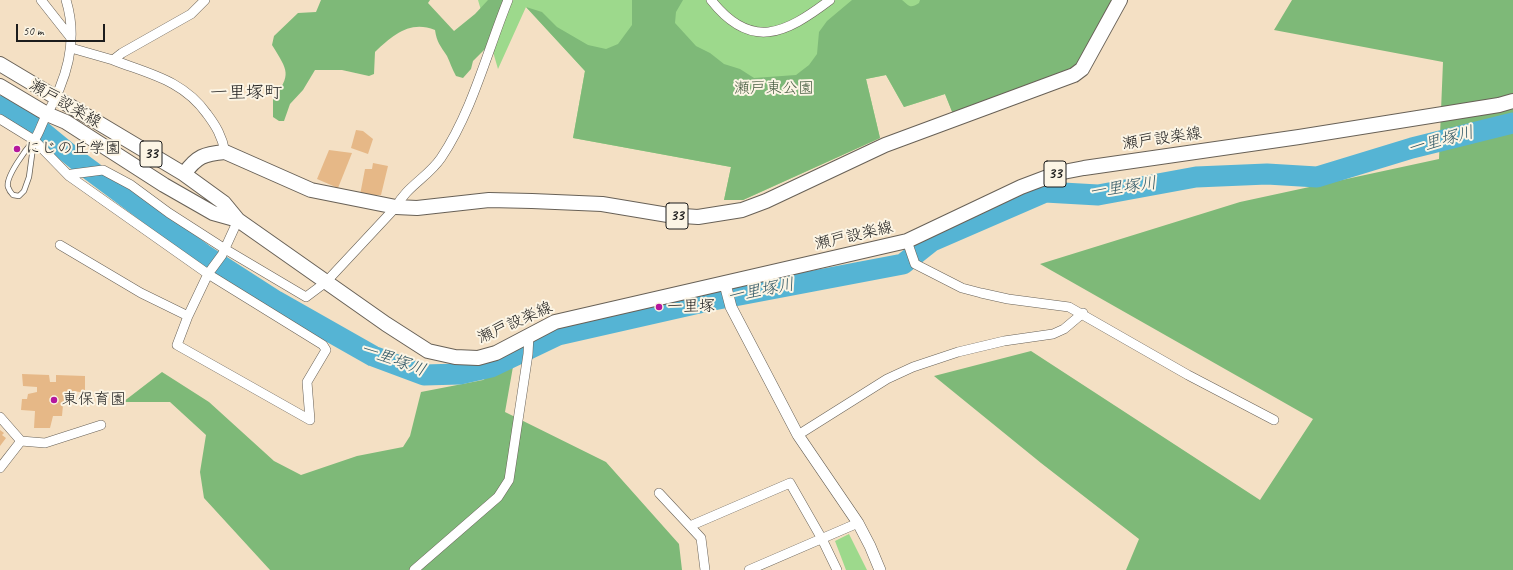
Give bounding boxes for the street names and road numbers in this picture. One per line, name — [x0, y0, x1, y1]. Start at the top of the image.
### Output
street label: 瀬戸設楽線 — [26, 76, 104, 132]
street label: 瀬戸設楽線 — [1121, 124, 1203, 154]
road number: 33 — [140, 141, 162, 167]
road number: 33 — [1044, 161, 1066, 187]
road number: 33 — [666, 203, 688, 229]
street label: 瀬戸設楽線 — [813, 218, 895, 254]
street label: 瀬戸設楽線 — [475, 298, 555, 348]

